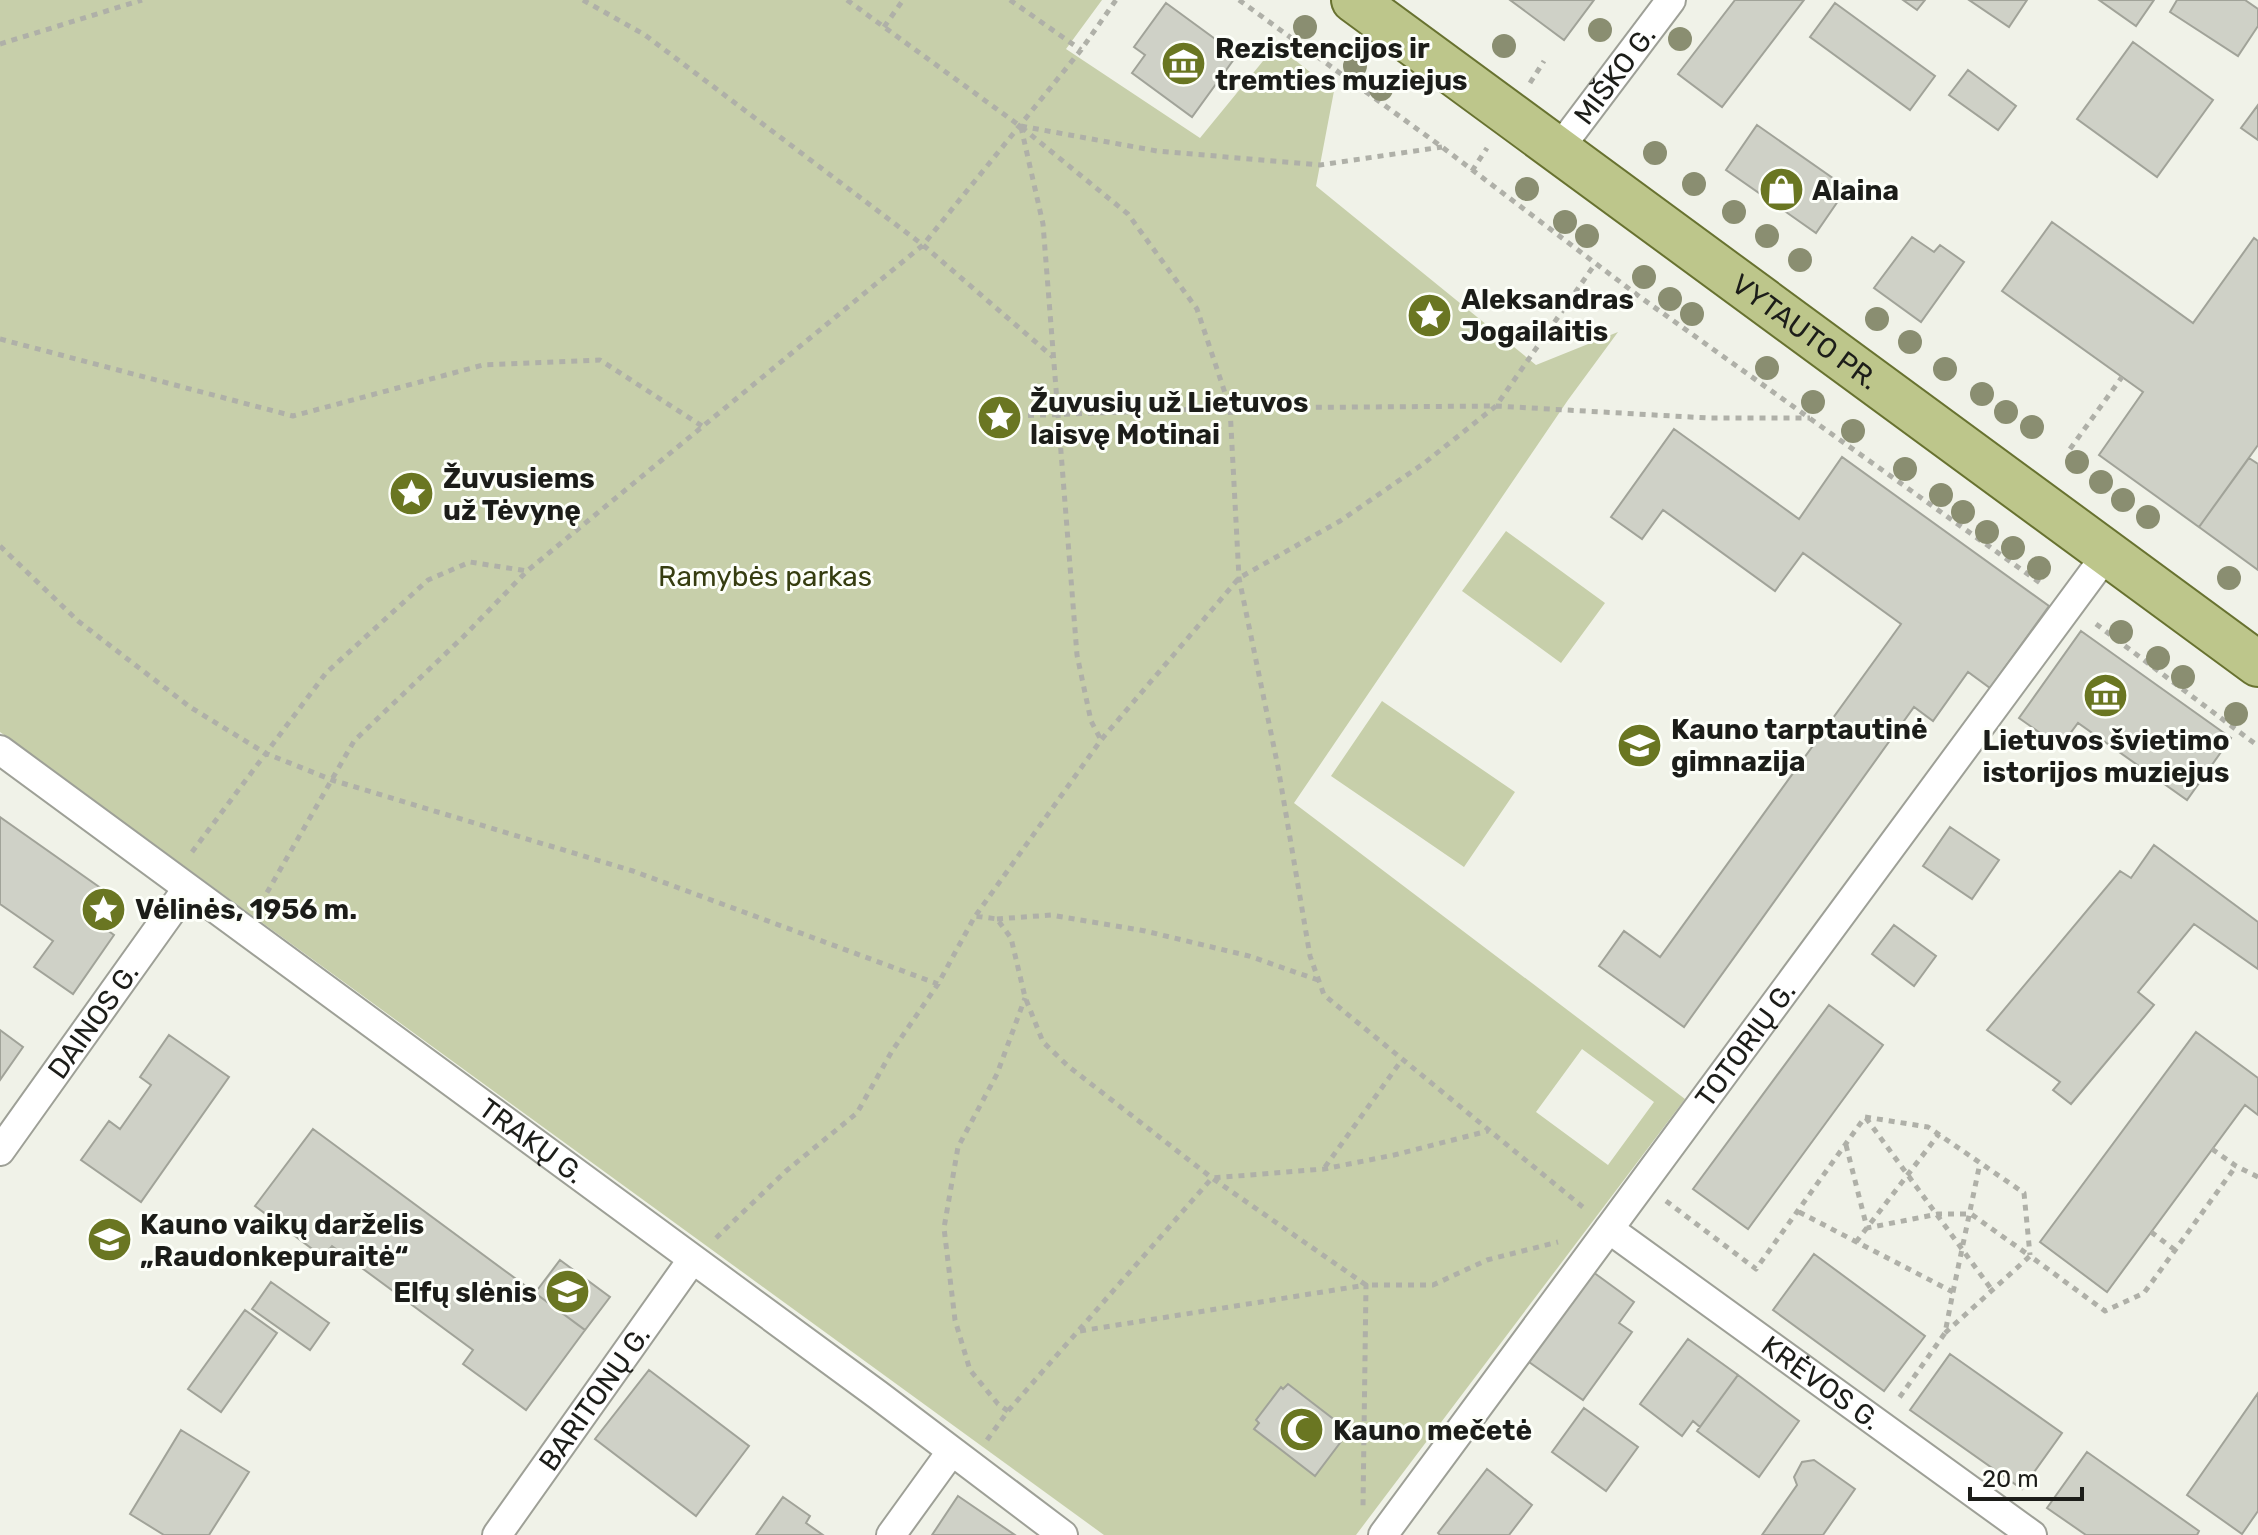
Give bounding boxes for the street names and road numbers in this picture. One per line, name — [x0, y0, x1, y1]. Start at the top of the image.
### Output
street label: MIŠKO G. — [1567, 19, 1663, 131]
street label: VYTAUTO PR. — [1725, 267, 1885, 397]
street label: DAINOS G. — [41, 957, 146, 1085]
street label: TOTORIŲ G. — [1689, 975, 1803, 1114]
street label: TRAKŲ G. — [473, 1092, 591, 1191]
street label: BARITONŲ G. — [532, 1319, 657, 1477]
street label: KRĖVOS G. — [1755, 1329, 1887, 1437]

